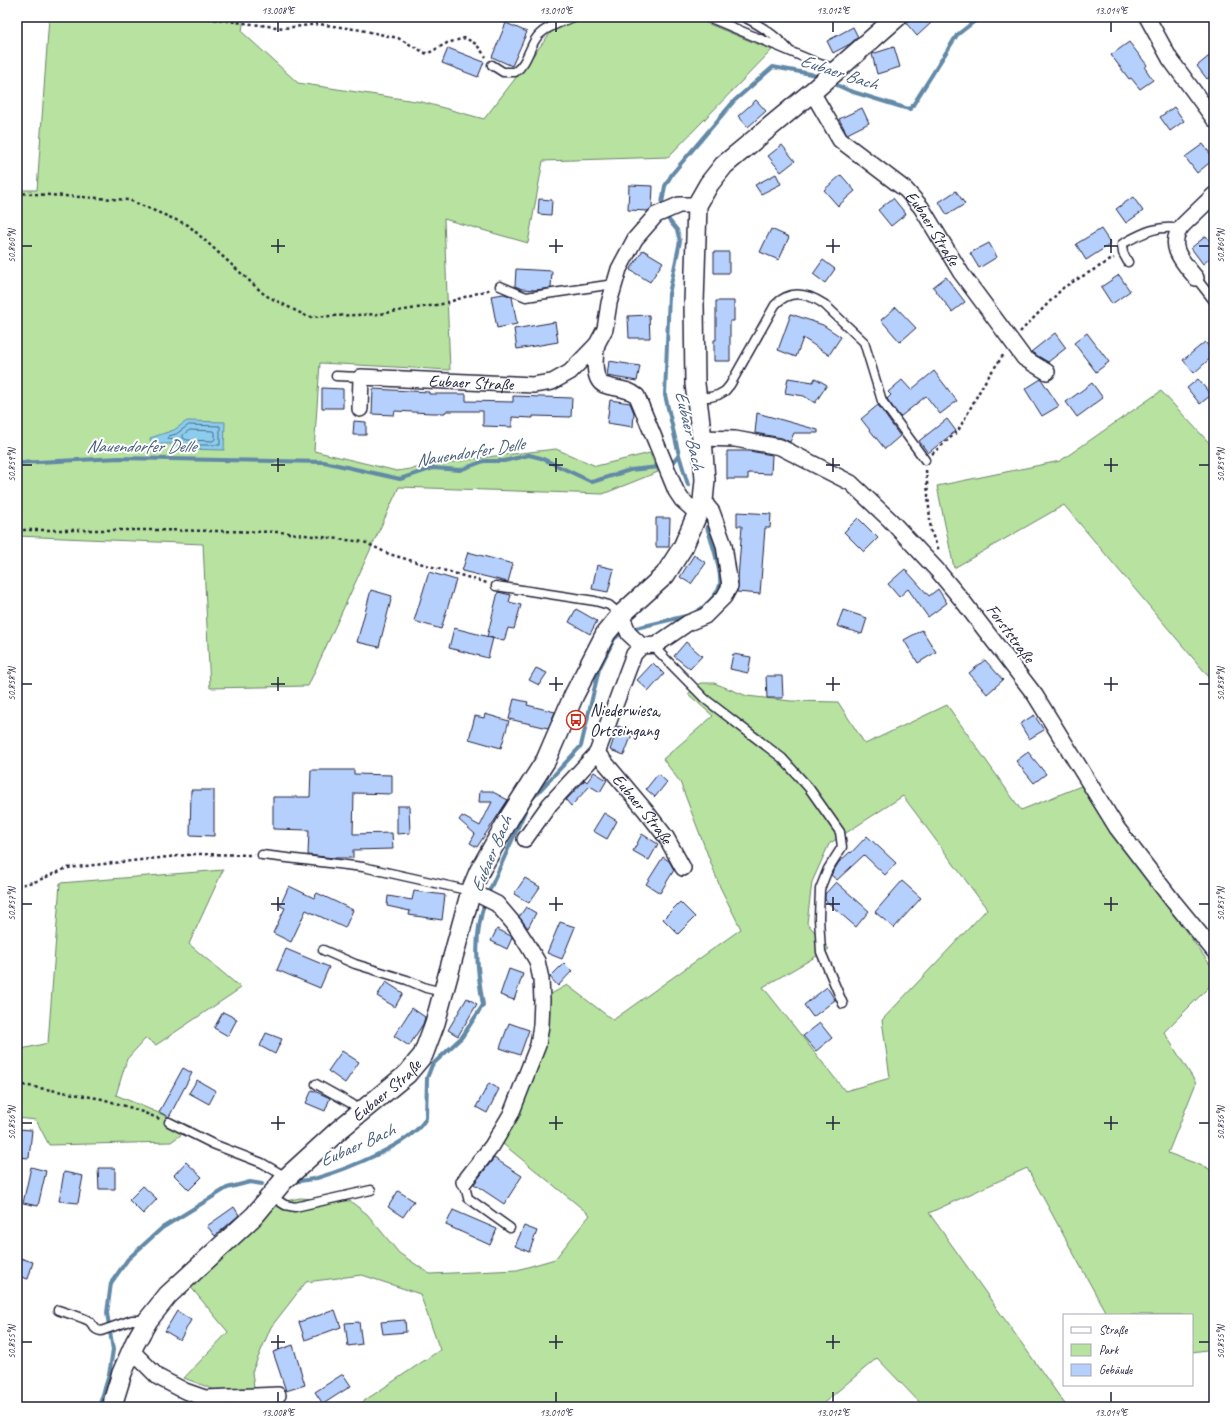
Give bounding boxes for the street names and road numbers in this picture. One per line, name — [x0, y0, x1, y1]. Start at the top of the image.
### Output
street label: Eubaer Straße — [901, 187, 965, 271]
street label: Eubaer Straße — [428, 370, 515, 395]
street label: Forststraße — [982, 600, 1040, 668]
street label: Eubaer Straße — [608, 769, 678, 849]
street label: Eubaer Straße — [347, 1054, 427, 1126]

